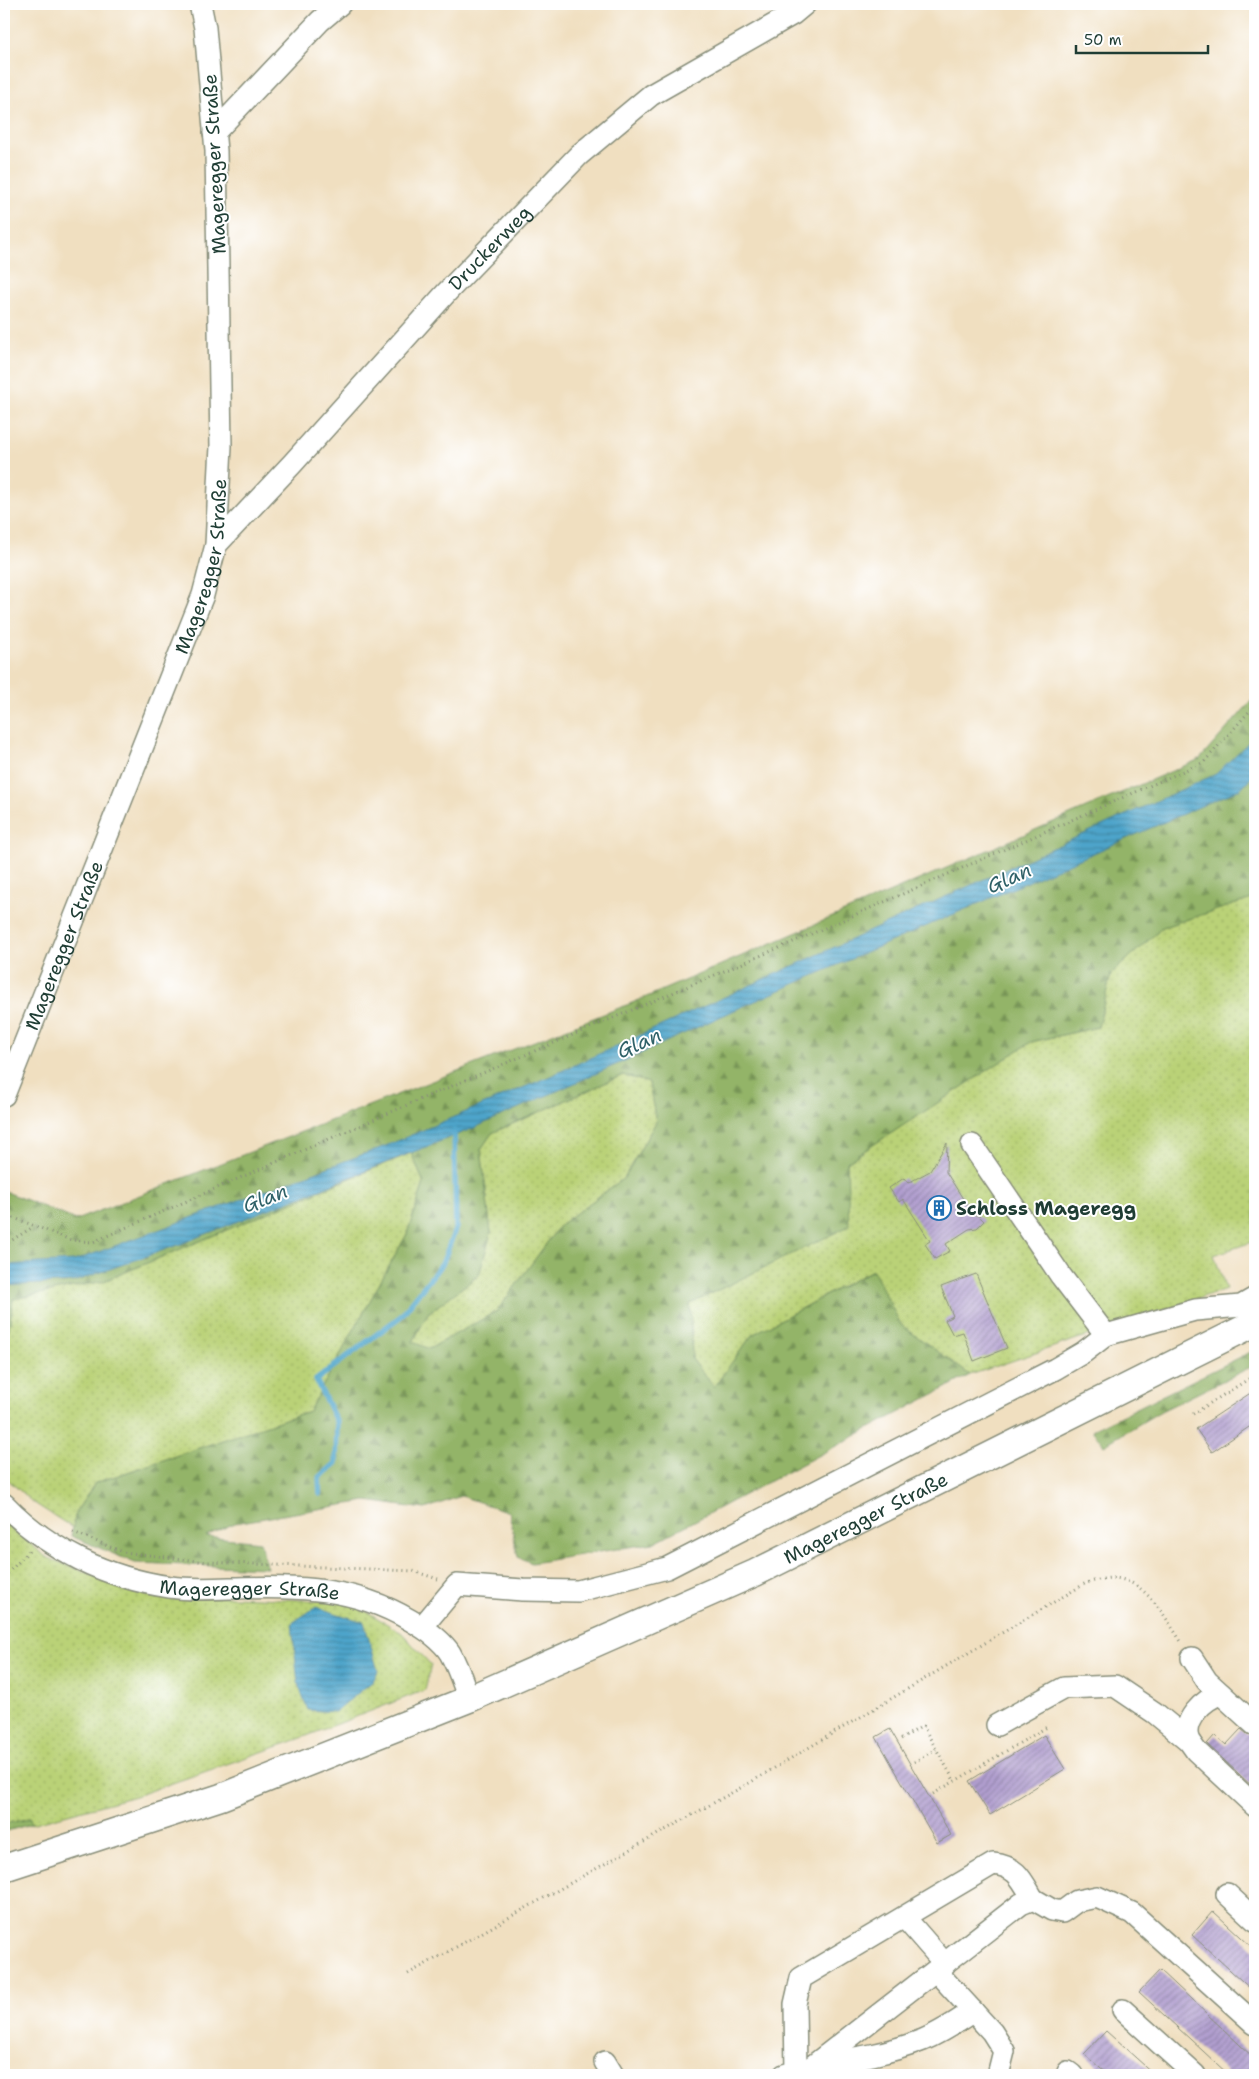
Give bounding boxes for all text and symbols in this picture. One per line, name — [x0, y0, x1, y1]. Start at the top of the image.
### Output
scale bar — [1076, 22, 1209, 54]
text: 50 m — [1084, 30, 1122, 50]
street label: Mageregger Straße — [197, 73, 232, 255]
street label: Druckerweg — [443, 200, 537, 296]
street label: Mageregger Straße — [169, 478, 232, 658]
street label: Mageregger Straße — [19, 857, 109, 1034]
water label: Glan — [983, 857, 1035, 899]
water label: Glan — [613, 1022, 665, 1064]
water label: Glan — [239, 1178, 291, 1218]
building icon: Schloss Mageregg — [926, 1195, 952, 1221]
place label: Schloss Mageregg — [956, 1196, 1136, 1221]
street label: Mageregger Straße — [779, 1467, 952, 1570]
street label: Mageregger Straße — [158, 1574, 342, 1606]

